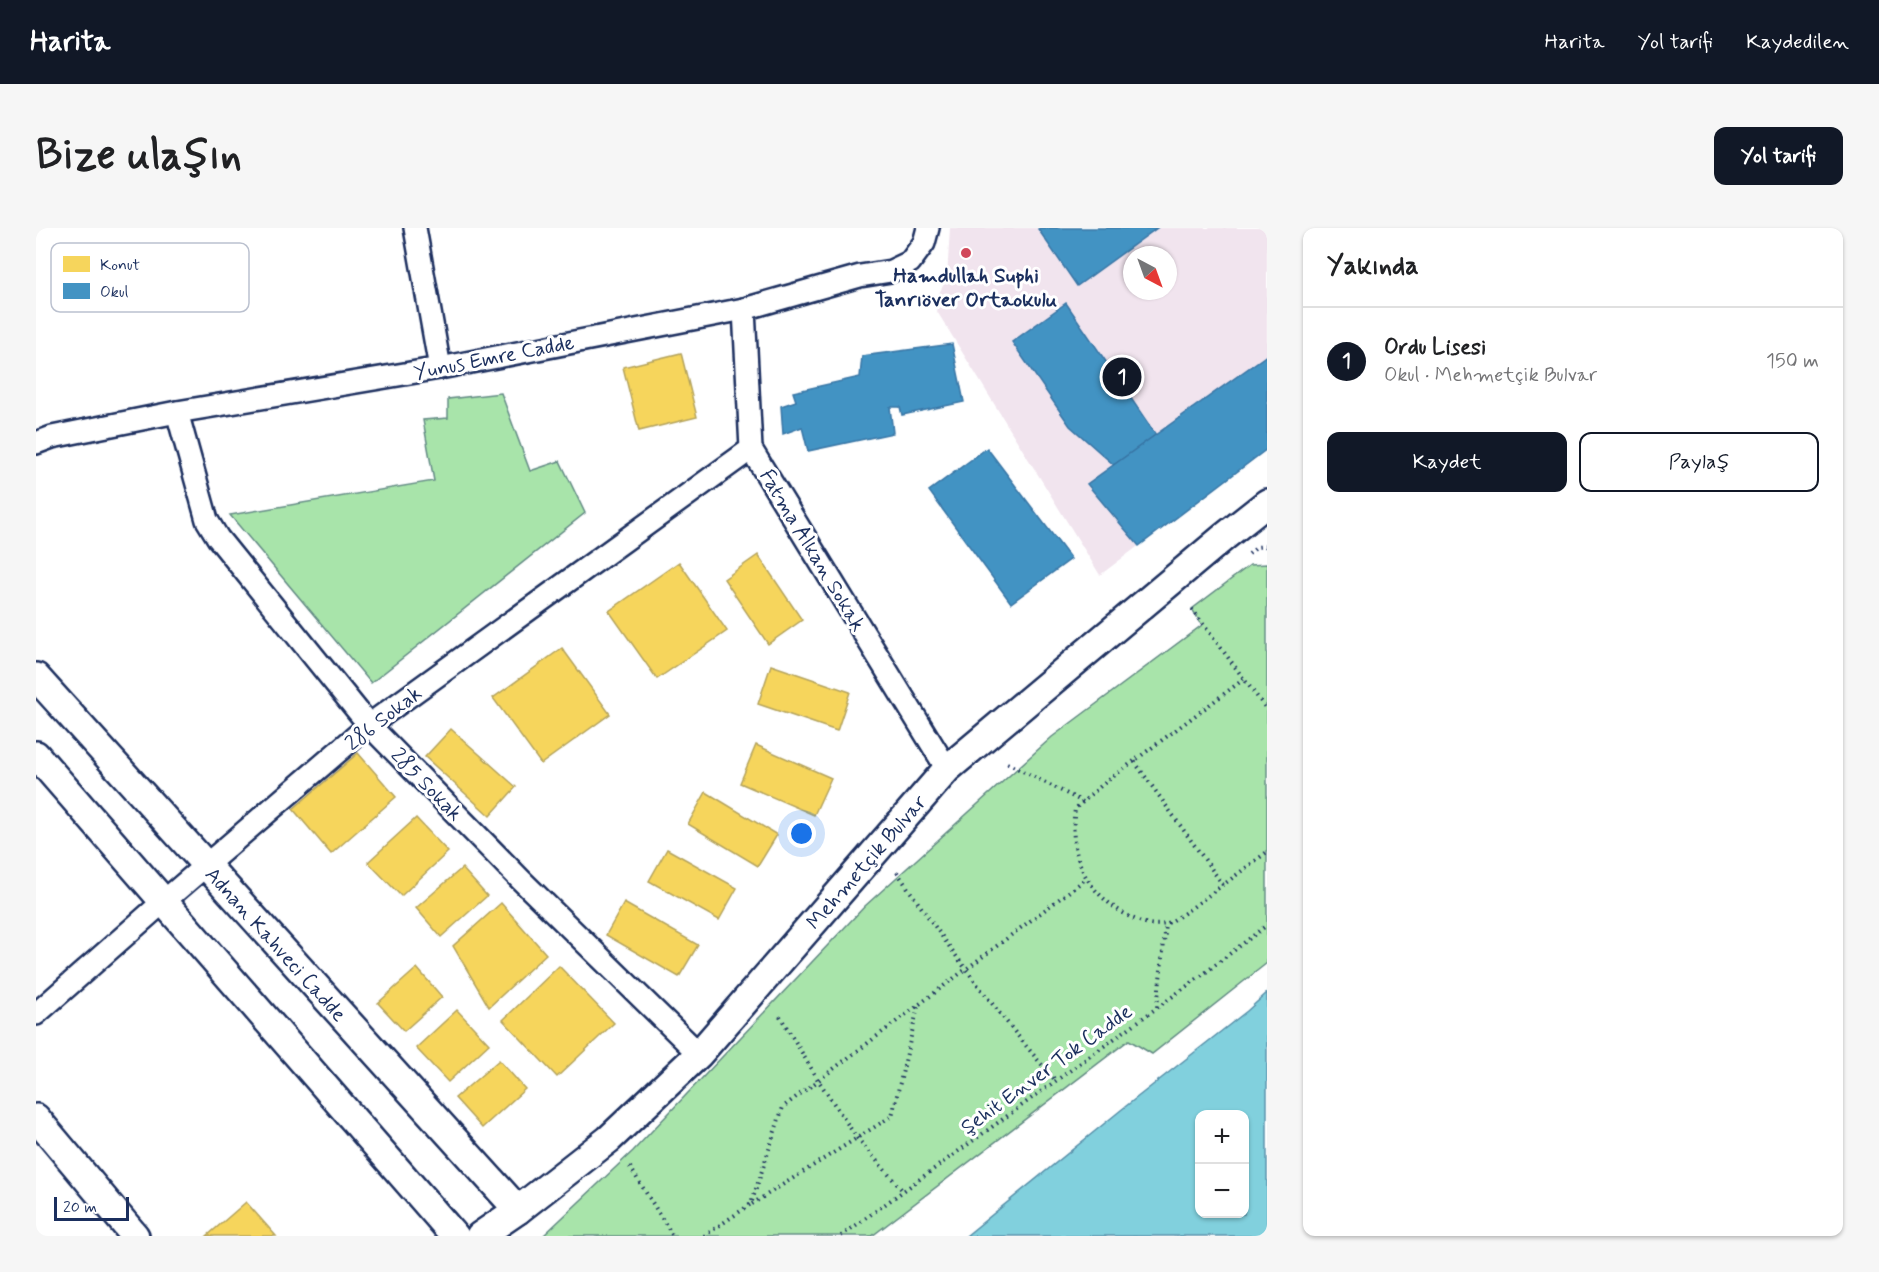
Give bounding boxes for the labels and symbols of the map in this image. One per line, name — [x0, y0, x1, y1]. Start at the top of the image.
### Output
legend — [51, 243, 249, 312]
marker: Hamdullah Suphi Tanrıöver Ortaokulu — [959, 246, 973, 260]
north arrow — [1123, 246, 1177, 300]
text: Konut — [100, 255, 141, 276]
place label: Hamdullah Suphi Tanrıöver Ortaokulu — [875, 262, 1058, 314]
text: Okul — [100, 282, 128, 303]
street label: Yunus Emre Cadde — [412, 329, 577, 387]
pin: 1 — [1102, 354, 1142, 400]
street label: Fatma Alkan Sokak — [753, 464, 872, 637]
street label: 286 Sokak — [339, 680, 428, 758]
street label: 285 Sokak — [384, 742, 468, 828]
street label: Mehmetçik Bulvar — [800, 789, 933, 936]
your location — [787, 819, 816, 848]
street label: Adnan Kahveci Cadde — [198, 861, 352, 1028]
street label: Şehit Enver Tok Cadde — [955, 998, 1138, 1142]
scale bar — [54, 1194, 129, 1222]

